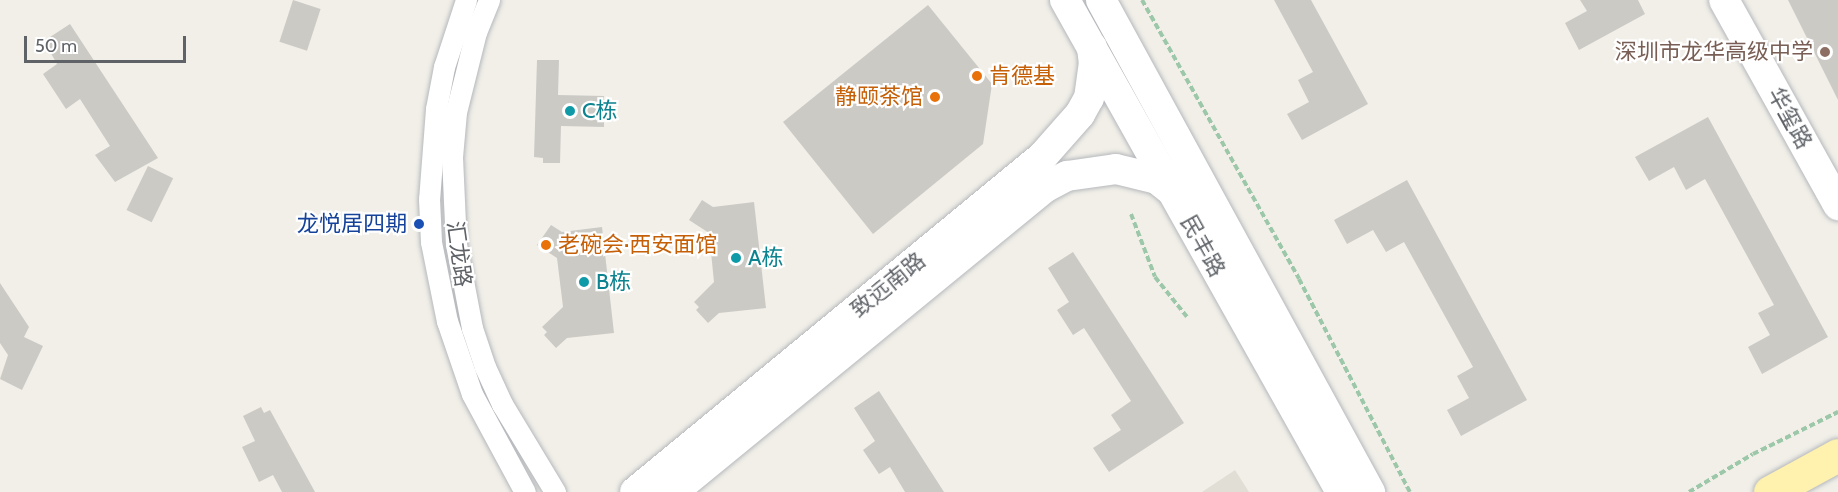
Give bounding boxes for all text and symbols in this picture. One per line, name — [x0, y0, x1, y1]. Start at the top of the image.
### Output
scale bar — [27, 24, 189, 62]
text: 50 m — [35, 35, 77, 57]
place label: 深圳市龙华高级中学 — [1615, 39, 1813, 65]
marker: 深圳市龙华高级中学 — [1818, 45, 1832, 59]
place label: 肯德基 — [989, 63, 1055, 89]
marker: 肯德基 — [970, 69, 984, 83]
street label: 华玺路 — [1762, 83, 1818, 153]
place label: 静颐茶馆 — [835, 84, 923, 110]
marker: 静颐茶馆 — [928, 90, 942, 104]
place label: C栋 — [582, 98, 618, 124]
marker: C栋 — [563, 104, 577, 118]
place label: 龙悦居四期 — [297, 211, 407, 237]
street label: 民丰路 — [1175, 211, 1231, 281]
marker: 龙悦居四期 — [412, 217, 426, 231]
street label: 汇龙路 — [441, 219, 477, 289]
place label: 老碗会·西安面馆 — [558, 232, 717, 258]
marker: 老碗会·西安面馆 — [539, 238, 553, 252]
place label: A栋 — [748, 245, 784, 271]
street label: 致远南路 — [845, 247, 931, 323]
marker: A栋 — [729, 251, 743, 265]
place label: B栋 — [596, 269, 631, 295]
marker: B栋 — [577, 275, 591, 289]

